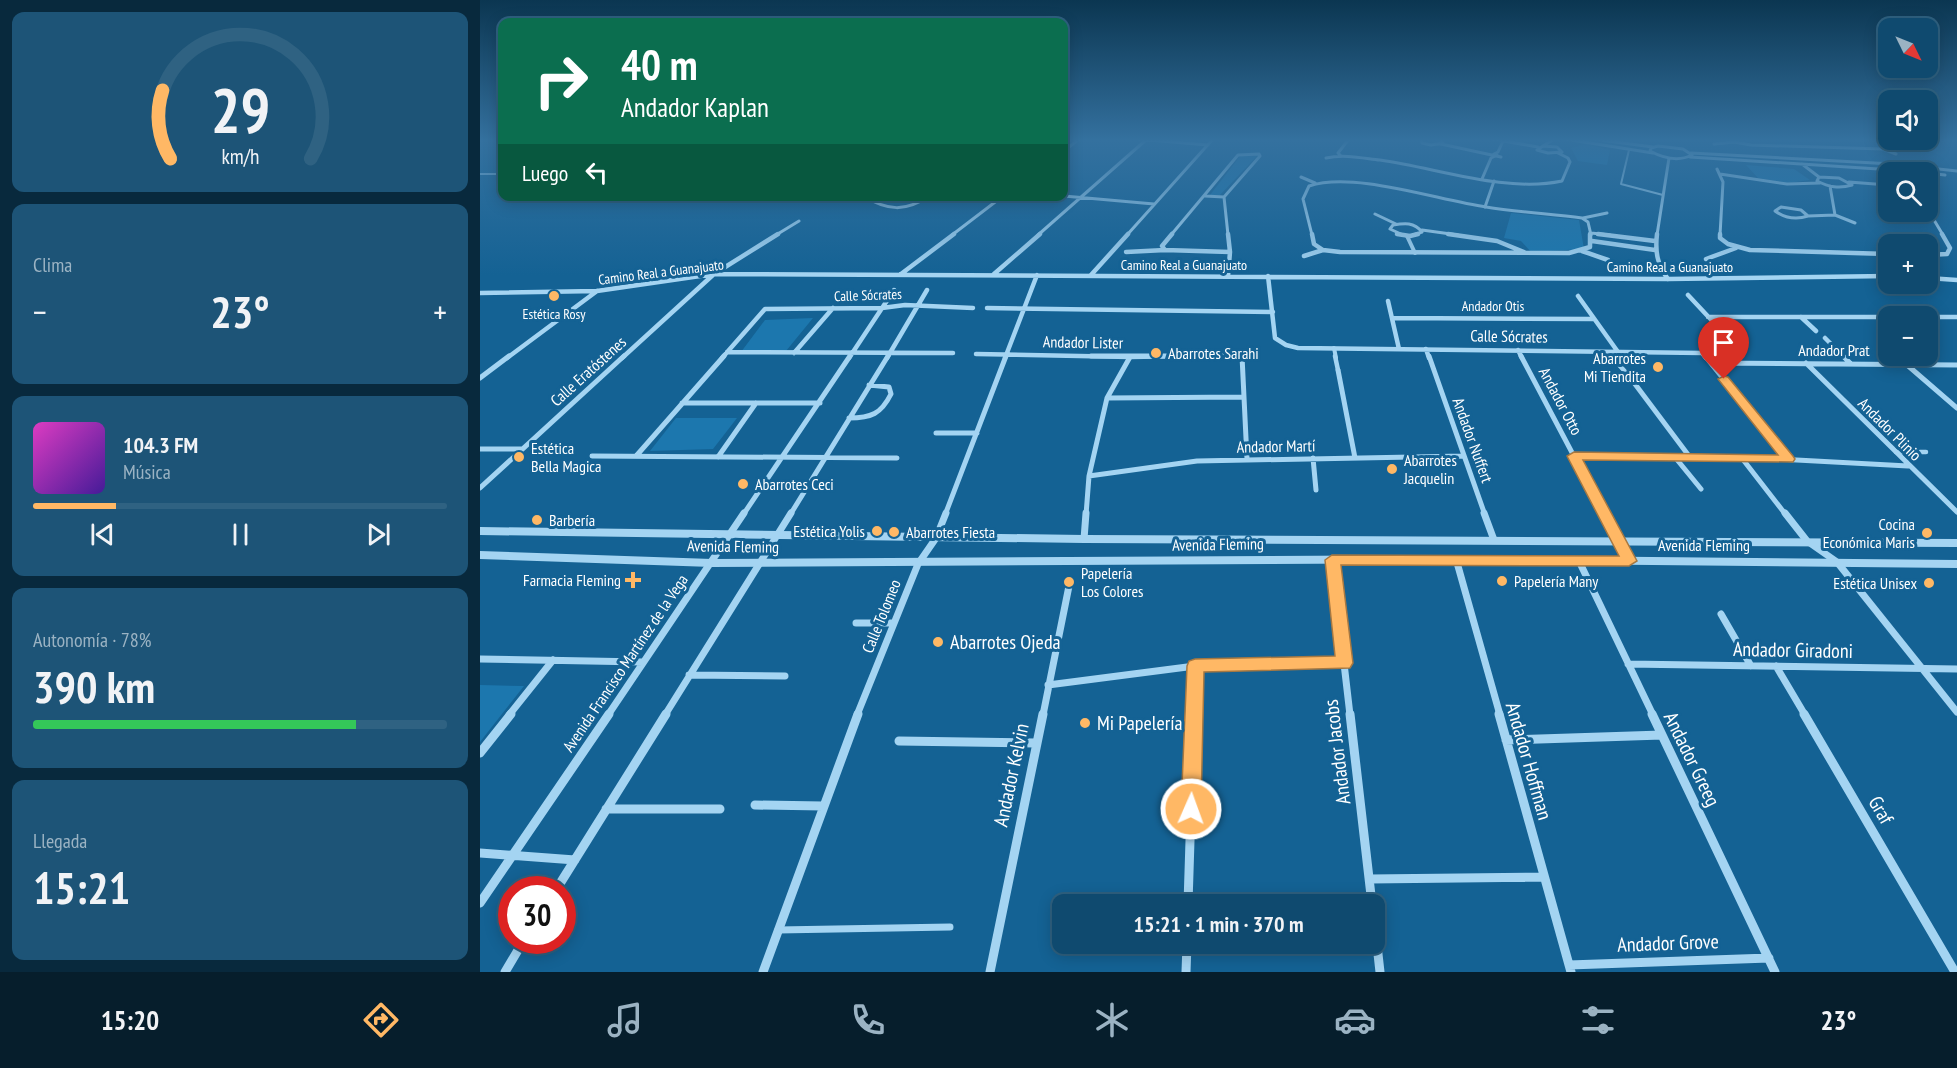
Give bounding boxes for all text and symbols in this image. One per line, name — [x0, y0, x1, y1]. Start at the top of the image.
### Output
north arrow — [1878, 18, 1938, 78]
map controls — [1878, 18, 1938, 366]
text: 40 m — [621, 37, 698, 92]
icon: right — [522, 42, 600, 120]
text: 29 — [210, 69, 270, 150]
text: Andador Kaplan — [621, 90, 769, 124]
button: sound — [1878, 90, 1938, 150]
text: km/h — [221, 142, 259, 170]
icon: left — [580, 156, 613, 189]
text: Luego — [522, 159, 568, 187]
button: search — [1878, 162, 1938, 222]
button: + — [1878, 234, 1938, 294]
text: Clima — [33, 252, 72, 278]
street label: Camino Real a Guanajuato — [597, 255, 725, 289]
street label: Camino Real a Guanajuato — [1121, 256, 1247, 274]
street label: Camino Real a Guanajuato — [1607, 258, 1733, 276]
text: 23° — [210, 282, 270, 340]
street label: Calle Sócrates — [834, 285, 902, 305]
marker: Estética Rosy — [547, 289, 561, 303]
text: − — [33, 290, 47, 333]
text: + — [433, 290, 447, 333]
street label: Andador Otis — [1462, 297, 1525, 315]
place label: Estética Rosy — [523, 305, 586, 323]
button: − — [1878, 306, 1938, 366]
pin — [1698, 317, 1749, 379]
street label: Calle Sócrates — [1470, 325, 1548, 347]
icon: arrive — [1707, 326, 1740, 359]
street label: Andador Lister — [1043, 331, 1124, 353]
street label: Calle Eratóstenes — [546, 332, 630, 410]
street label: Andador Prat — [1798, 340, 1870, 360]
place label: Abarrotes Sarahi — [1168, 343, 1259, 363]
marker: Abarrotes Sarahi — [1149, 346, 1163, 360]
place label: Abarrotes Mi Tiendita — [1584, 348, 1646, 386]
marker: Abarrotes Mi Tiendita — [1651, 360, 1665, 374]
street label: Andador Otto — [1535, 364, 1587, 438]
street label: Andador Plinio — [1854, 393, 1926, 465]
street label: Andador Nuffert — [1448, 395, 1498, 486]
text: 104.3 FM — [123, 431, 198, 459]
street label: Andador Martí — [1236, 435, 1316, 457]
place label: Estética Bella Magica — [531, 438, 601, 476]
marker: Estética Bella Magica — [512, 450, 526, 464]
place label: Abarrotes Jacquelin — [1403, 450, 1457, 488]
text: Música — [123, 459, 171, 485]
marker: Abarrotes Jacquelin — [1385, 462, 1399, 476]
place label: Abarrotes Ceci — [755, 474, 834, 494]
marker: Abarrotes Ceci — [736, 477, 750, 491]
place label: Barbería — [549, 510, 595, 530]
marker: Barbería — [530, 513, 544, 527]
place label: Cocina Económica Maris — [1823, 514, 1915, 552]
icon: previous — [86, 518, 119, 551]
icon: pause — [224, 518, 257, 551]
icon: next — [362, 518, 395, 551]
place label: Estética Yolis — [793, 521, 865, 541]
place label: Abarrotes Fiesta — [906, 522, 995, 542]
marker: Estética Yolis — [870, 524, 884, 538]
marker: Abarrotes Fiesta — [887, 525, 901, 539]
marker: Cocina Económica Maris — [1920, 526, 1934, 540]
street label: Avenida Fleming — [1172, 533, 1264, 555]
street label: Avenida Fleming — [687, 535, 779, 557]
street label: Avenida Fleming — [1658, 535, 1750, 555]
place label: Papelería Los Colores — [1081, 563, 1143, 601]
place label: Farmacia Fleming — [523, 570, 621, 590]
street label: Avenida Francisco Martínez de la Vega — [558, 570, 692, 756]
place label: Papelería Many — [1514, 571, 1598, 591]
marker: Farmacia Fleming — [626, 573, 640, 587]
place label: Estética Unisex — [1833, 573, 1917, 593]
marker: Papelería Many — [1495, 574, 1509, 588]
marker: Papelería Los Colores — [1062, 575, 1076, 589]
street label: Calle Tolomeo — [857, 576, 905, 656]
marker: Estética Unisex — [1922, 576, 1936, 590]
text: Autonomía · 78% — [33, 627, 151, 653]
place label: Abarrotes Ojeda — [950, 629, 1061, 655]
marker: Abarrotes Ojeda — [931, 635, 945, 649]
street label: Andador Giradoni — [1733, 636, 1853, 664]
text: 390 km — [33, 657, 155, 715]
street label: Andador Jacobs — [1318, 698, 1356, 806]
street label: Andador Hoffman — [1500, 699, 1558, 823]
street label: Andador Greeg — [1658, 707, 1726, 811]
place label: Mi Papelería — [1097, 710, 1183, 736]
marker: Mi Papelería — [1078, 716, 1092, 730]
street label: Andador Kelvin — [987, 721, 1035, 829]
position arrow — [1159, 777, 1223, 841]
street label: Graf — [1863, 791, 1900, 830]
text: Llegada — [33, 828, 87, 854]
text: 15:21 — [33, 858, 130, 916]
speed limit sign: 30 — [498, 876, 576, 954]
text: 15:21 · 1 min · 370 m — [1133, 910, 1304, 938]
street label: Andador Grove — [1617, 928, 1719, 958]
icon: directions — [360, 999, 402, 1041]
icon: music — [604, 999, 646, 1041]
icon: phone — [847, 999, 889, 1041]
icon: climate — [1091, 999, 1133, 1041]
icon: car — [1334, 999, 1376, 1041]
icon: filters — [1577, 999, 1619, 1041]
text: 15:20 — [101, 1003, 159, 1037]
text: 23° — [1821, 1003, 1856, 1037]

